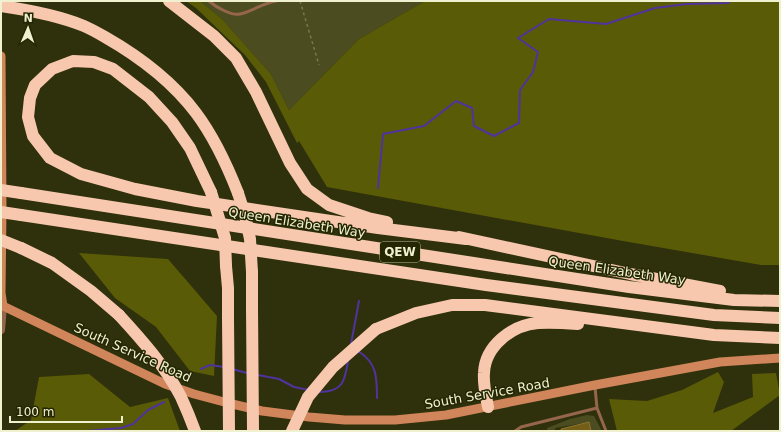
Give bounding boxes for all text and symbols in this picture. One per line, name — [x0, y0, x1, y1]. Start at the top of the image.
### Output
north arrow — [8, 8, 48, 48]
text: N — [23, 12, 33, 25]
street label: Queen Elizabeth Way — [227, 204, 367, 241]
road number: QEW — [380, 242, 420, 262]
street label: Queen Elizabeth Way — [547, 253, 687, 288]
street label: South Service Road — [72, 320, 194, 385]
street label: South Service Road — [423, 375, 551, 412]
scale bar — [10, 398, 122, 424]
text: 100 m — [16, 405, 54, 419]

